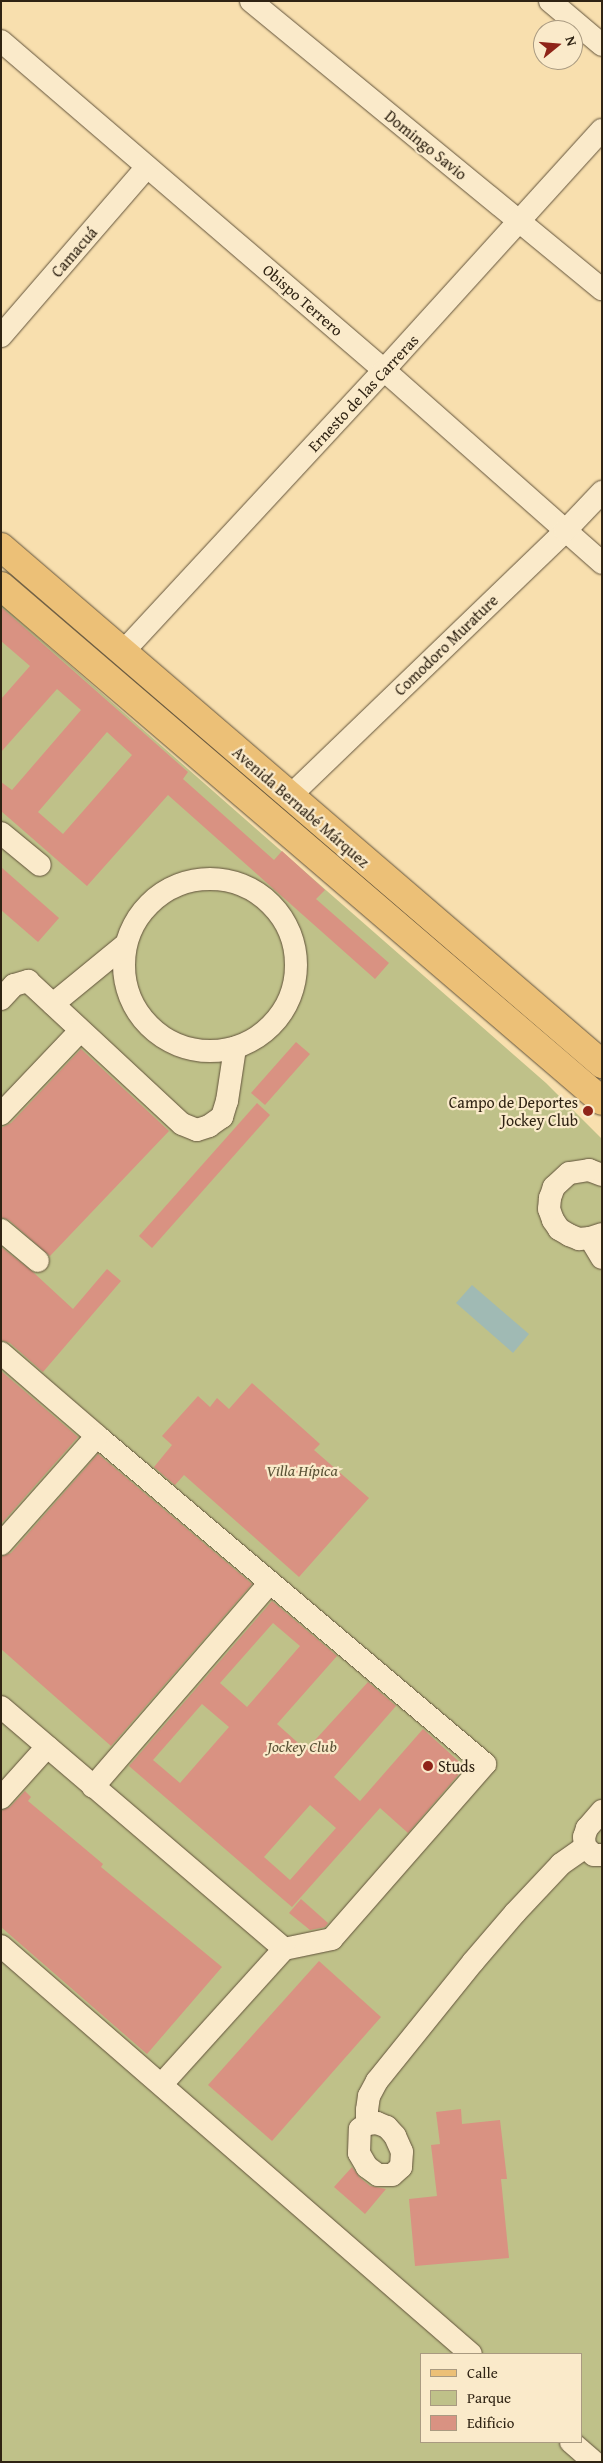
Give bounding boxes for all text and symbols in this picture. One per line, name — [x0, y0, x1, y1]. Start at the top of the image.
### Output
north arrow — [533, 20, 583, 70]
text: N — [560, 34, 582, 48]
street label: Domingo Savio — [381, 106, 471, 184]
street label: Camacuá — [47, 223, 101, 281]
street label: Obispo Terrero — [259, 260, 347, 340]
street label: Ernesto de las Carreras — [304, 330, 422, 456]
street label: Comodoro Murature — [390, 591, 502, 699]
street label: Avenida Bernabé Márquez — [229, 742, 373, 872]
place label: Campo de Deportes Jockey Club — [449, 1092, 578, 1130]
marker: Campo de Deportes Jockey Club — [582, 1105, 594, 1117]
park label: Villa Hípica — [266, 1460, 338, 1480]
park label: Jockey Club — [267, 1736, 337, 1756]
place label: Studs — [438, 1756, 475, 1776]
marker: Studs — [422, 1760, 434, 1772]
legend — [420, 2353, 583, 2443]
text: Calle — [467, 2362, 498, 2383]
text: Parque — [467, 2387, 511, 2408]
text: Edificio — [467, 2412, 514, 2433]

